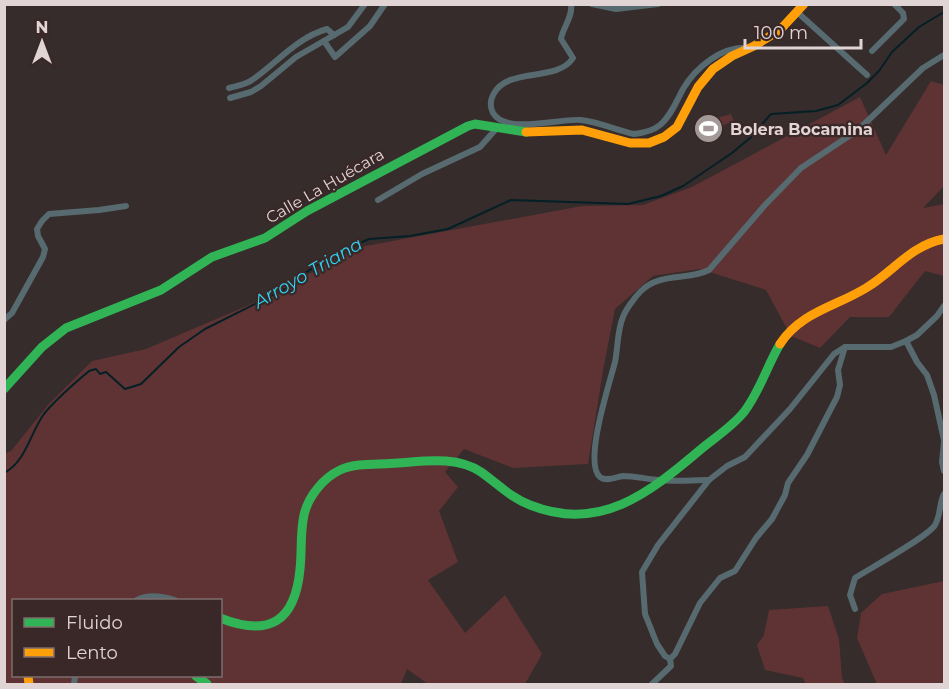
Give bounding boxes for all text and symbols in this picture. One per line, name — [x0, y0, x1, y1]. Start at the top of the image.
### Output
north arrow — [12, 12, 72, 72]
scale bar — [745, 12, 860, 50]
text: N — [36, 18, 48, 37]
text: 100 m — [754, 22, 808, 44]
sports icon: Bolera Bocamina — [693, 113, 725, 145]
place label: Bolera Bocamina — [730, 120, 873, 139]
street label: Calle La Ḥuécara — [263, 144, 387, 228]
water label: Arroyo Triana — [249, 233, 366, 314]
legend — [12, 599, 222, 677]
text: Fluido — [66, 612, 123, 634]
text: Lento — [66, 642, 118, 664]

